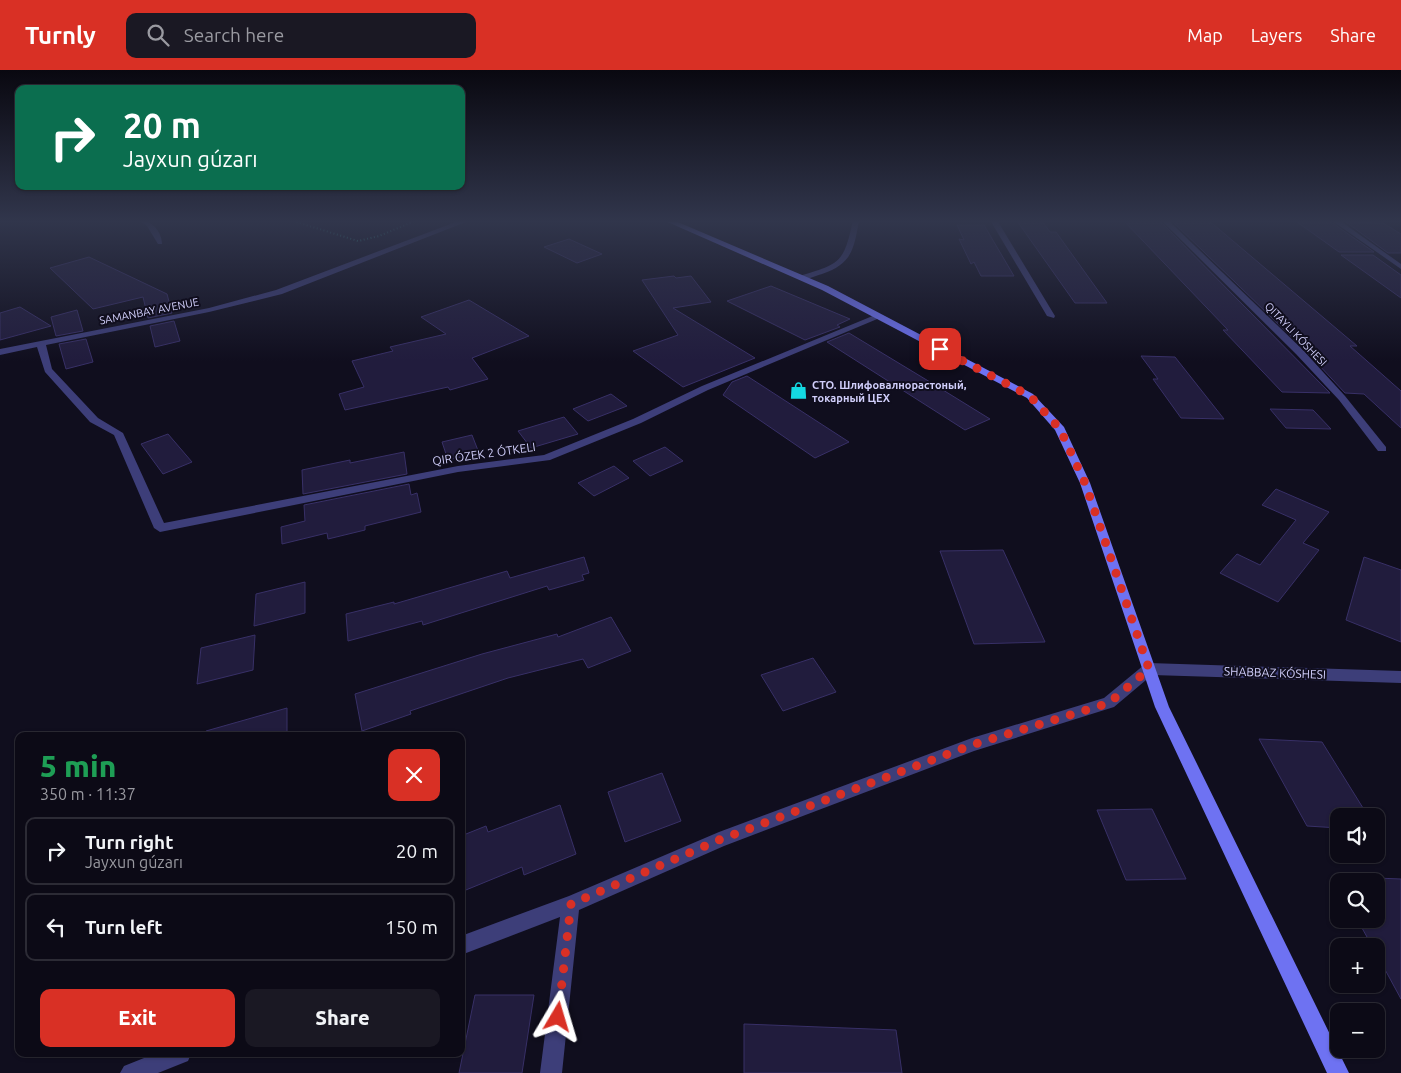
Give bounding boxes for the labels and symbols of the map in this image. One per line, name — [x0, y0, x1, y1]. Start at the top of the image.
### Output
street label: SAMANBAY AVENUE — [98, 295, 200, 327]
street label: QITAYLI KÓSHESI — [1263, 299, 1330, 368]
pin — [919, 328, 961, 370]
place label: СТО. Шлифовалнорастоный, токарный ЦЕХ — [812, 379, 967, 404]
shop icon: СТО. Шлифовалнорастоный, токарный ЦЕХ — [788, 381, 808, 401]
street label: QIR ÓZEK 2 ÓTKELI — [432, 440, 536, 467]
street label: SHABBAZ KÓSHESI — [1224, 664, 1326, 681]
position arrow — [531, 990, 583, 1042]

